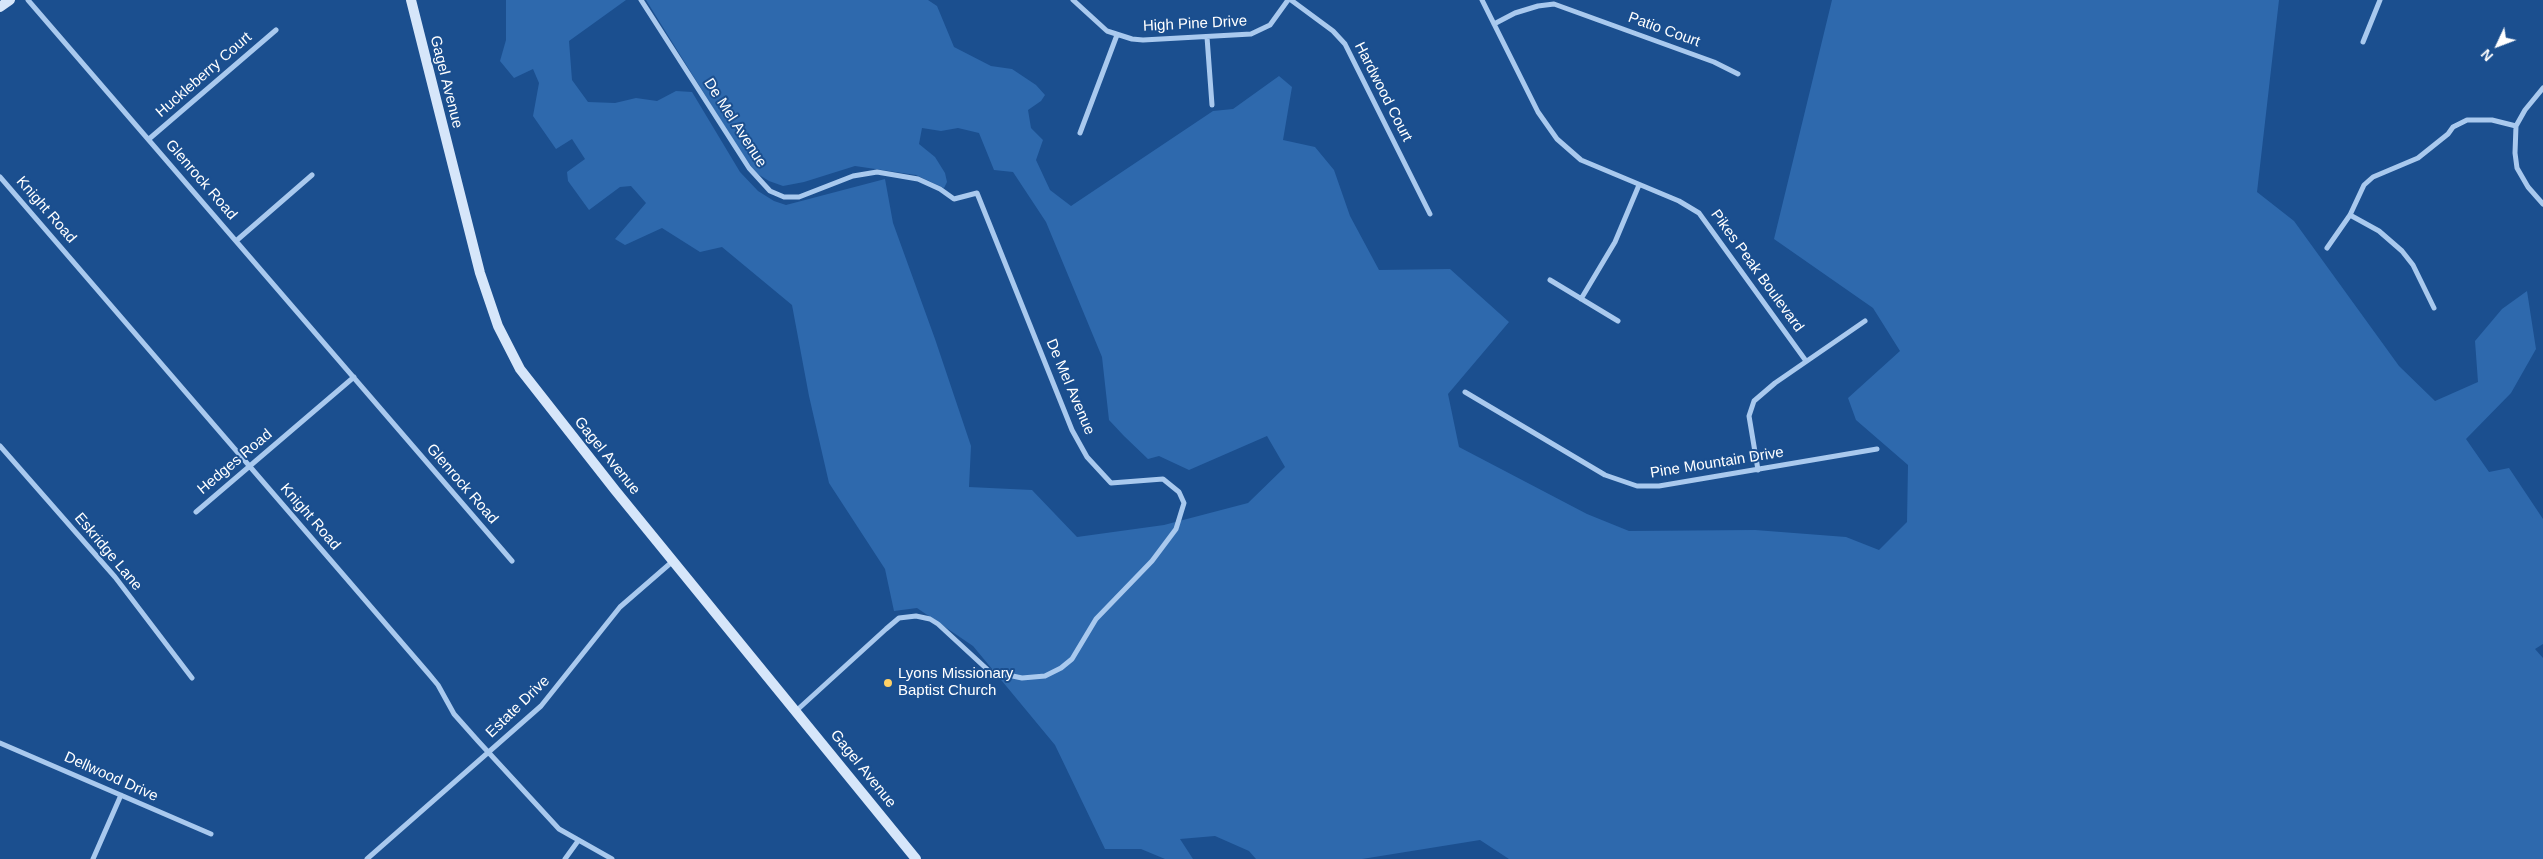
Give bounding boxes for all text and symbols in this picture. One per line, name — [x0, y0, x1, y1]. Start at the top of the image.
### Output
street label: Patio Court — [1626, 9, 1702, 51]
street label: High Pine Drive — [1142, 12, 1248, 36]
north arrow — [2473, 20, 2523, 70]
street label: Huckleberry Court — [152, 29, 256, 121]
street label: Gagel Avenue — [426, 34, 466, 130]
street label: Hardwood Court — [1350, 39, 1416, 145]
text: N — [2478, 46, 2496, 64]
street label: De Mel Avenue — [700, 75, 770, 171]
street label: Glenrock Road — [161, 136, 241, 224]
street label: Knight Road — [12, 173, 80, 247]
street label: Pikes Peak Boulevard — [1707, 206, 1807, 336]
street label: De Mel Avenue — [1042, 336, 1098, 438]
street label: Gagel Avenue — [570, 414, 644, 498]
street label: Hedges Road — [194, 426, 276, 498]
street label: Glenrock Road — [422, 440, 502, 528]
street label: Pine Mountain Drive — [1649, 444, 1785, 482]
street label: Knight Road — [276, 480, 344, 554]
street label: Eskridge Lane — [70, 509, 146, 595]
place label: Lyons Missionary Baptist Church — [898, 665, 1013, 700]
street label: Estate Drive — [482, 672, 554, 742]
marker: Lyons Missionary Baptist Church — [882, 677, 894, 689]
street label: Gagel Avenue — [826, 727, 900, 811]
street label: Dellwood Drive — [61, 748, 161, 806]

